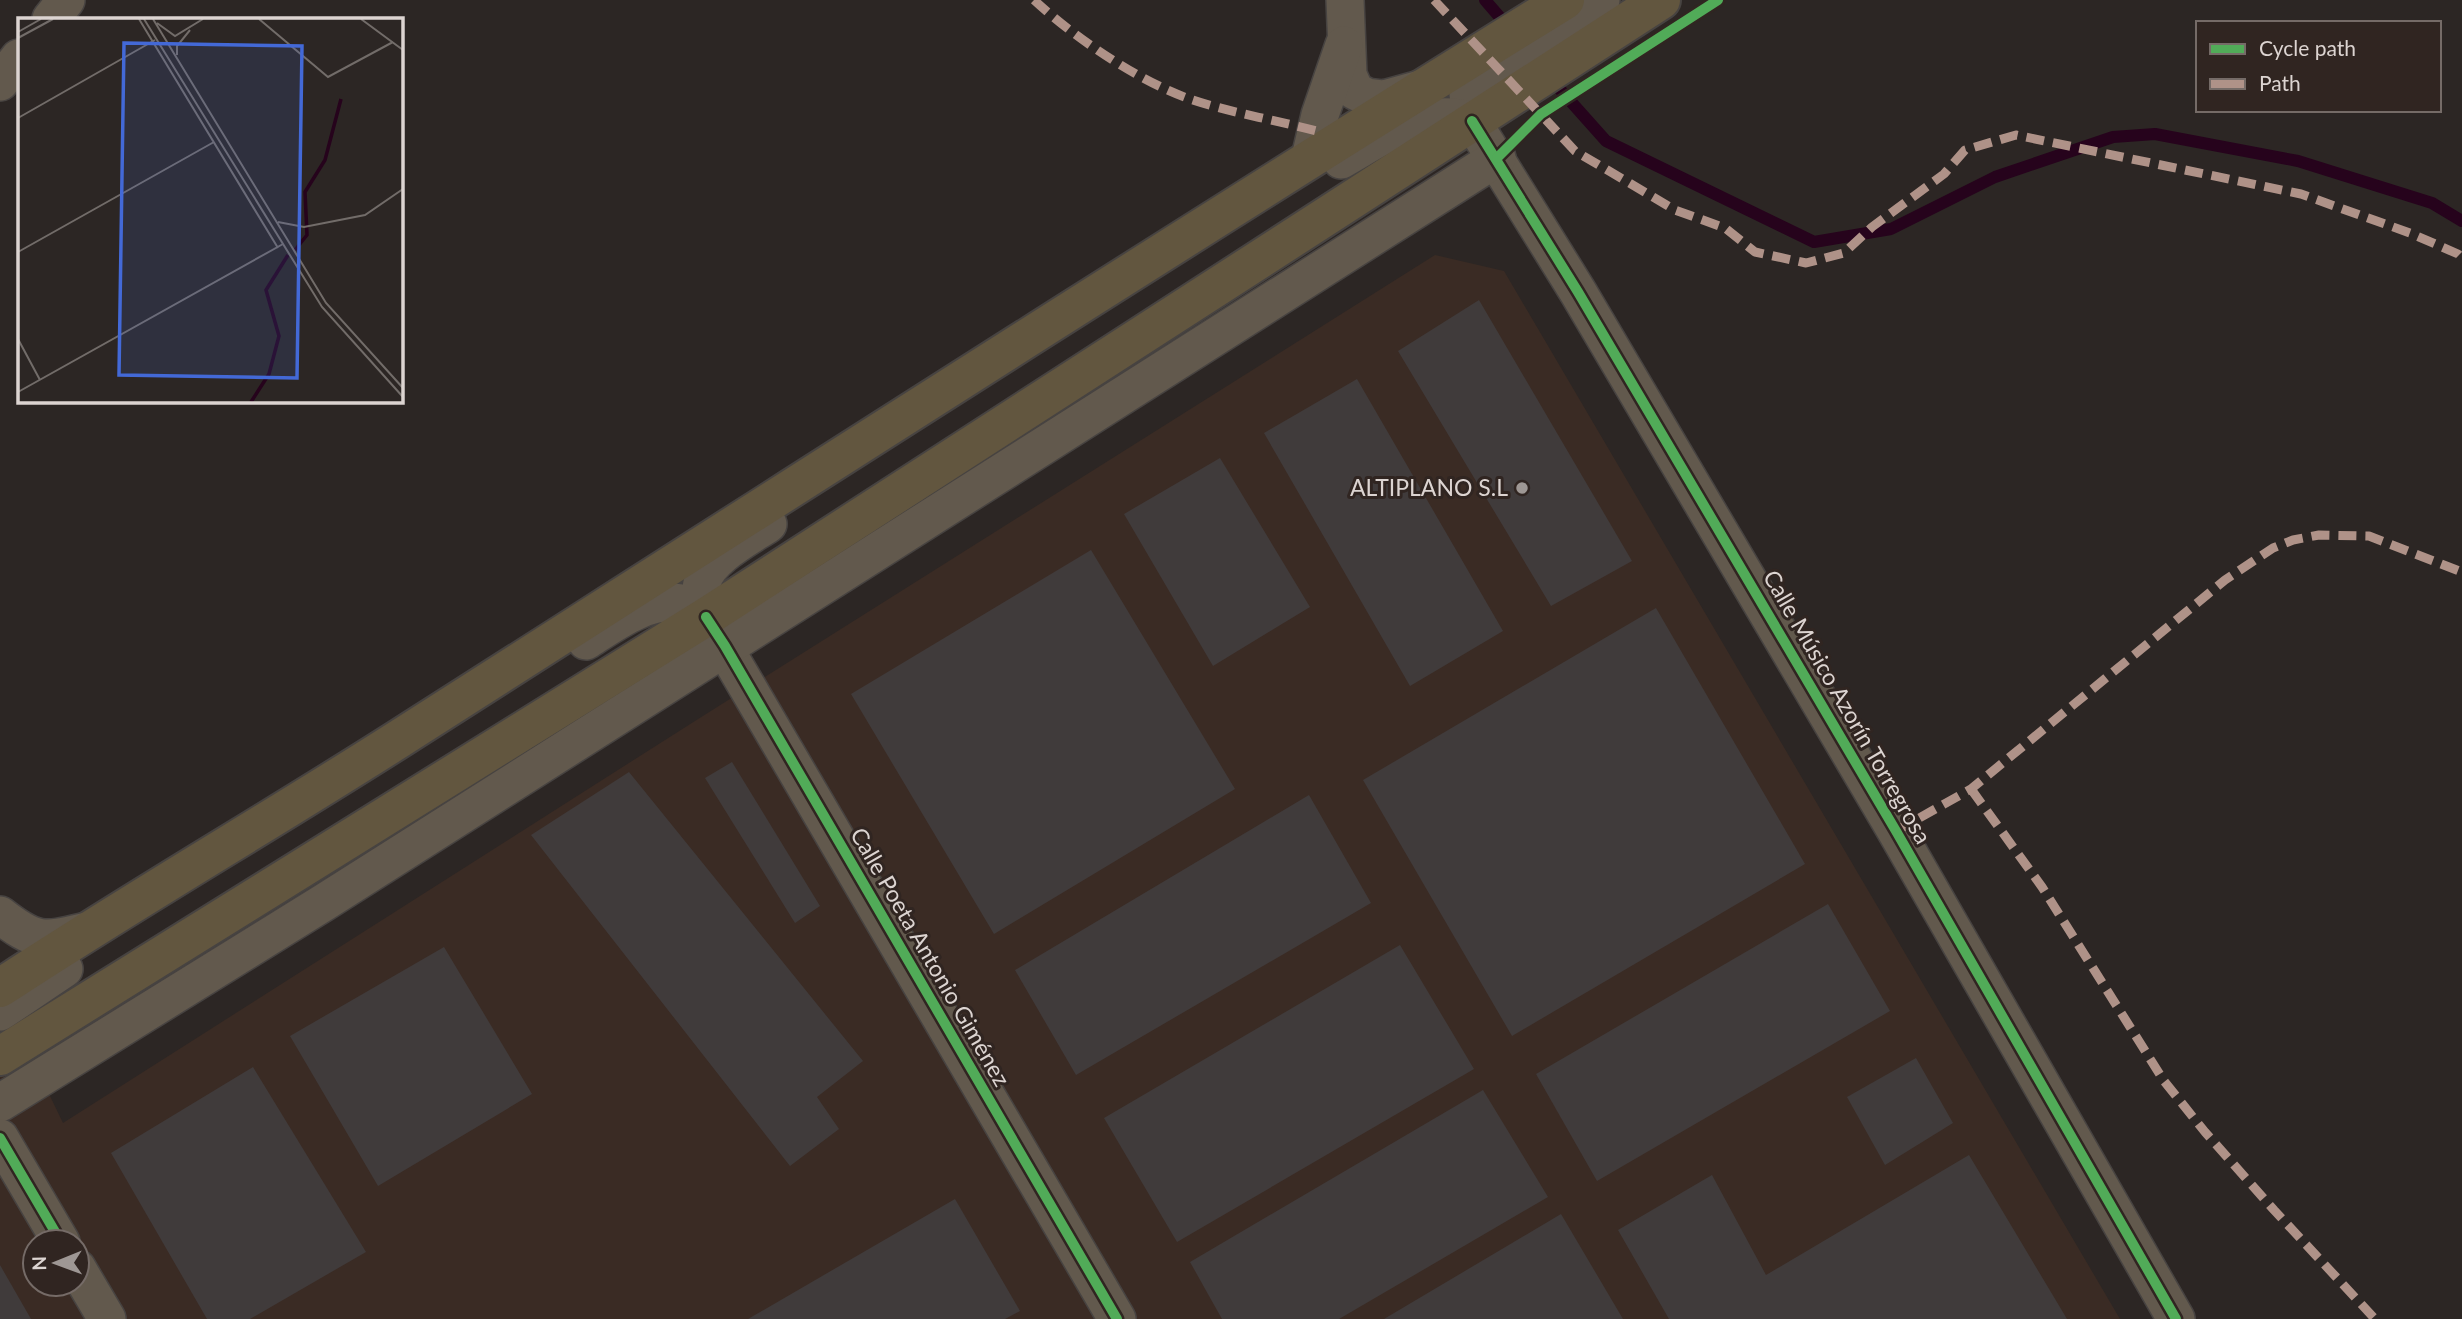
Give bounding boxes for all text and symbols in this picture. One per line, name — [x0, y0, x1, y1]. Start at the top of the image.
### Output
inset map — [18, 18, 402, 402]
legend — [2196, 21, 2441, 112]
text: Cycle path — [2259, 35, 2356, 60]
text: Path — [2259, 70, 2301, 95]
place label: ALTIPLANO S.L — [1350, 473, 1508, 501]
marker: ALTIPLANO S.L — [1514, 480, 1530, 496]
street label: Calle Músico Azorín Torregrosa — [1758, 565, 1938, 848]
street label: Calle Poeta Antonio Giménez — [845, 822, 1017, 1091]
north arrow — [21, 1228, 91, 1298]
text: N — [27, 1256, 50, 1271]

